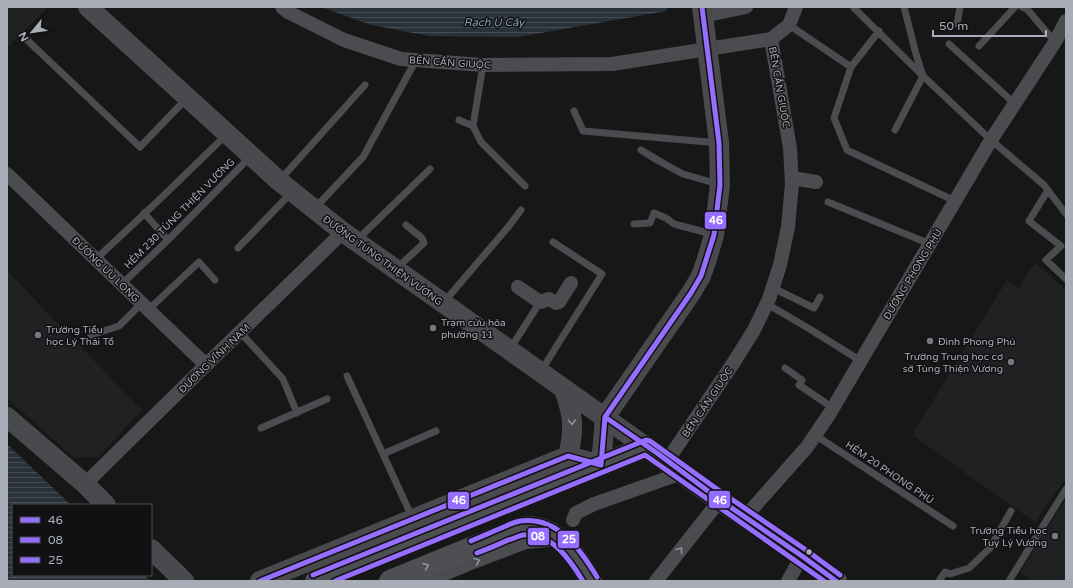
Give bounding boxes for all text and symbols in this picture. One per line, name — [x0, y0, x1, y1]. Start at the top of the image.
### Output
north arrow — [12, 12, 52, 52]
scale bar — [933, 12, 1046, 38]
water label: Rạch Ụ Cây — [464, 16, 525, 29]
text: 50 m — [939, 19, 968, 33]
text: N — [16, 30, 32, 44]
street label: BẾN CẦN GIUỘC — [766, 46, 793, 129]
street label: BẾN CẦN GIUỘC — [409, 53, 491, 72]
street label: HẺM 230 TÙNG THIỆN VƯƠNG — [122, 156, 237, 271]
line badge: 46 — [704, 211, 727, 230]
street label: ĐƯỜNG TÙNG THIỆN VƯƠNG — [320, 213, 445, 308]
text: 46 — [709, 214, 723, 227]
street label: ĐƯỜNG PHONG PHÚ — [881, 227, 945, 322]
street label: ĐƯỜNG ƯU LONG — [69, 235, 141, 305]
place label: Trạm cứu hỏa phường 11 — [441, 317, 506, 341]
street label: ĐƯỜNG VĨNH NAM — [176, 322, 253, 396]
marker: Trạm cứu hỏa phường 11 — [428, 323, 438, 333]
place label: Trường Tiểu học Lý Thái Tổ — [46, 324, 114, 348]
marker: Trường Tiểu học Lý Thái Tổ — [33, 330, 43, 340]
marker: Đình Phong Phú — [925, 336, 935, 346]
place label: Đình Phong Phú — [938, 336, 1015, 348]
place label: Trường Trung học cơ sở Tùng Thiện Vương — [903, 351, 1003, 375]
marker: Trường Trung học cơ sở Tùng Thiện Vương — [1006, 357, 1016, 367]
street label: BẾN CẦN GIUỘC — [679, 365, 736, 440]
one-way arrow — [568, 419, 577, 425]
street label: HẺM 20 PHONG PHÚ — [843, 439, 936, 507]
line badge: 46 — [708, 490, 731, 509]
line badge: 46 — [447, 491, 470, 510]
text: 46 — [452, 494, 466, 507]
text: 46 — [713, 494, 727, 507]
legend — [12, 504, 152, 576]
text: 46 — [48, 513, 63, 527]
place label: Trường Tiểu học Tuy Lý Vương — [970, 525, 1047, 549]
line badge: 08 — [527, 527, 550, 546]
text: 08 — [531, 530, 545, 543]
line badge: 25 — [557, 530, 580, 549]
marker: Trường Tiểu học Tuy Lý Vương — [1050, 531, 1060, 541]
text: 08 — [48, 533, 63, 547]
text: 25 — [562, 533, 576, 546]
unlabelled marker — [804, 547, 814, 557]
one-way arrow — [676, 548, 683, 555]
text: 25 — [48, 553, 63, 567]
one-way arrow — [474, 557, 481, 565]
one-way arrow — [423, 563, 430, 571]

